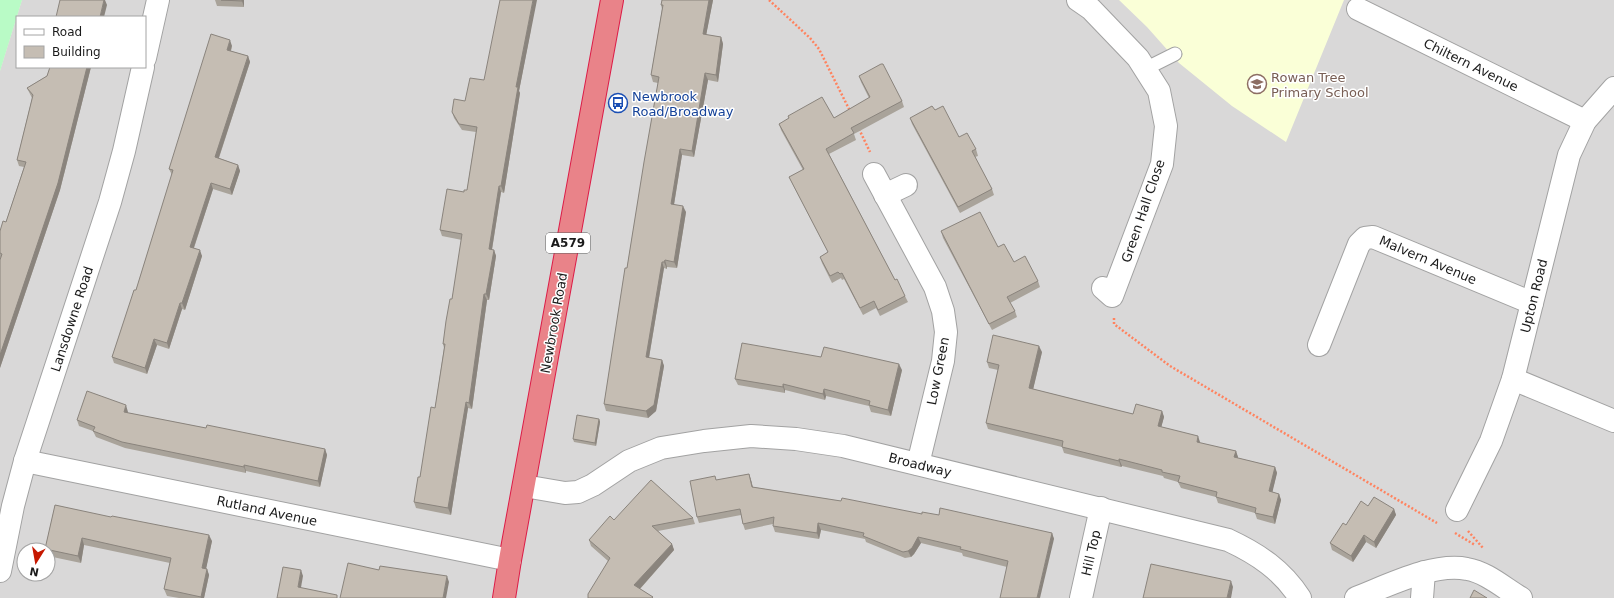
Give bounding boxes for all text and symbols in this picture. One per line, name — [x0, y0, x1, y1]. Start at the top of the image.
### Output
legend — [16, 16, 146, 68]
text: Road — [52, 25, 82, 39]
street label: Chiltern Avenue — [1421, 36, 1521, 94]
text: Building — [52, 45, 101, 59]
place label: Rowan Tree Primary School — [1271, 70, 1369, 100]
school or university icon: Rowan Tree Primary School — [1246, 73, 1268, 95]
place label: Newbrook Road/Broadway — [632, 89, 734, 119]
bus stop icon: Newbrook Road/Broadway — [607, 92, 629, 114]
street label: Green Hall Close — [1118, 157, 1168, 265]
road number: A579 — [546, 233, 590, 253]
street label: Malvern Avenue — [1377, 233, 1479, 287]
street label: Upton Road — [1518, 257, 1550, 335]
street label: Lansdowne Road — [48, 264, 96, 374]
street label: Newbrook Road — [538, 272, 570, 374]
street label: Low Green — [924, 336, 952, 406]
street label: Broadway — [887, 450, 953, 480]
street label: Rutland Avenue — [215, 493, 319, 529]
street label: Hill Top — [1078, 529, 1104, 577]
north arrow — [16, 542, 56, 582]
text: N — [28, 564, 40, 579]

